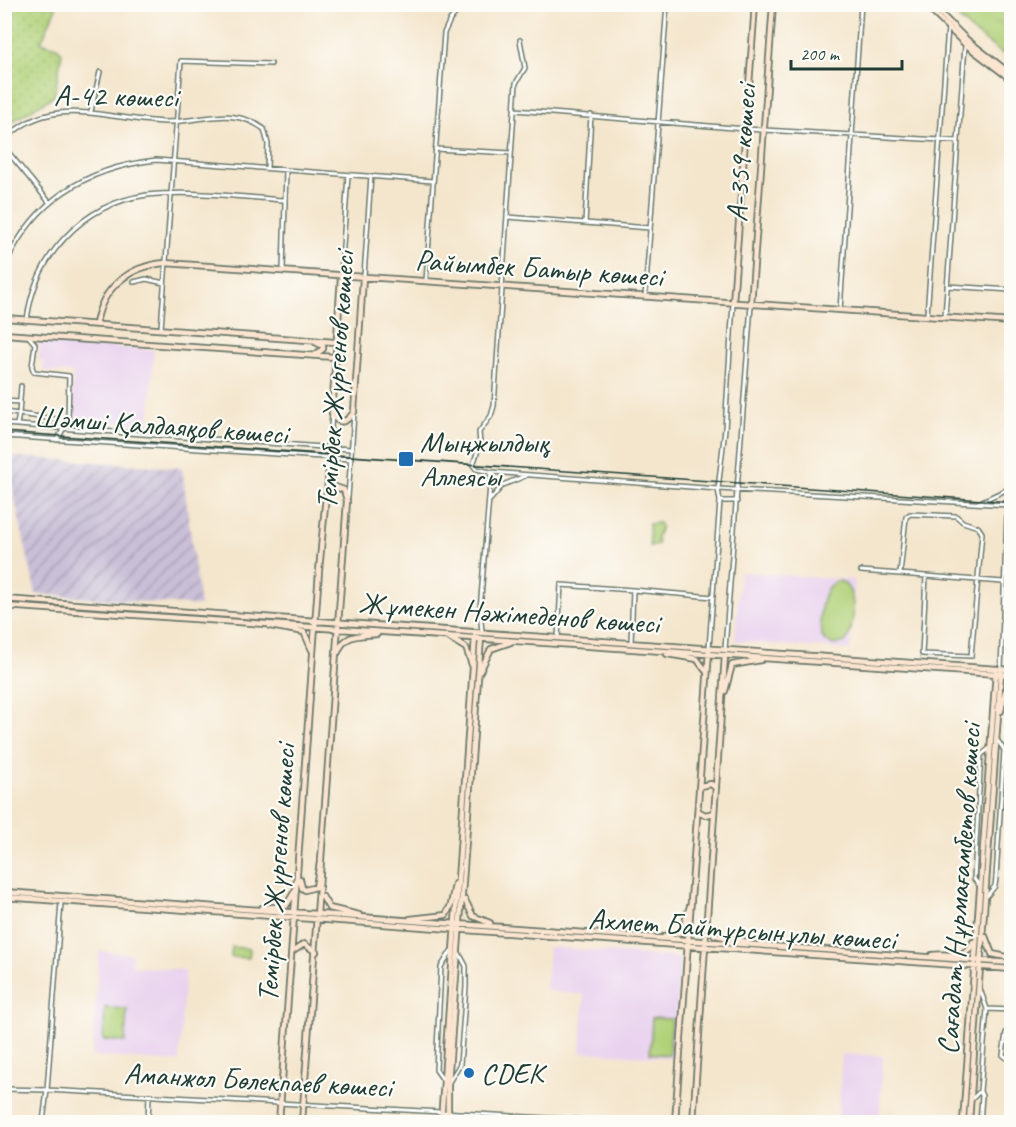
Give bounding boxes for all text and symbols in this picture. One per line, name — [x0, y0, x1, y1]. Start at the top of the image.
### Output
scale bar — [791, 33, 902, 71]
text: 200 m — [800, 43, 841, 65]
street label: А-42 көшесі — [54, 76, 182, 116]
street label: А-359 көшесі — [717, 80, 765, 223]
street label: Райымбек Батыр көшесі — [414, 240, 667, 296]
street label: Темірбек Жүргенов көшесі — [307, 246, 363, 510]
street label: Шәмші Қалдаяқов көшесі — [33, 397, 292, 453]
place label: Мыңжылдық Аллеясы — [420, 423, 551, 495]
marker: Мыңжылдық Аллеясы — [397, 450, 415, 468]
street label: Жұмекен Нәжімеденов көшесі — [357, 584, 664, 643]
street label: Сағадат Нұрмағамбетов көшесі — [928, 719, 990, 1056]
street label: Темірбек Жүргенов көшесі — [248, 739, 304, 1003]
street label: Ахмет Байтұрсынұлы көшесі — [587, 899, 900, 959]
street label: Аманжол Бөлекпаев көшесі — [123, 1054, 396, 1106]
place label: CDEK — [481, 1054, 548, 1092]
marker: CDEK — [462, 1066, 476, 1080]

